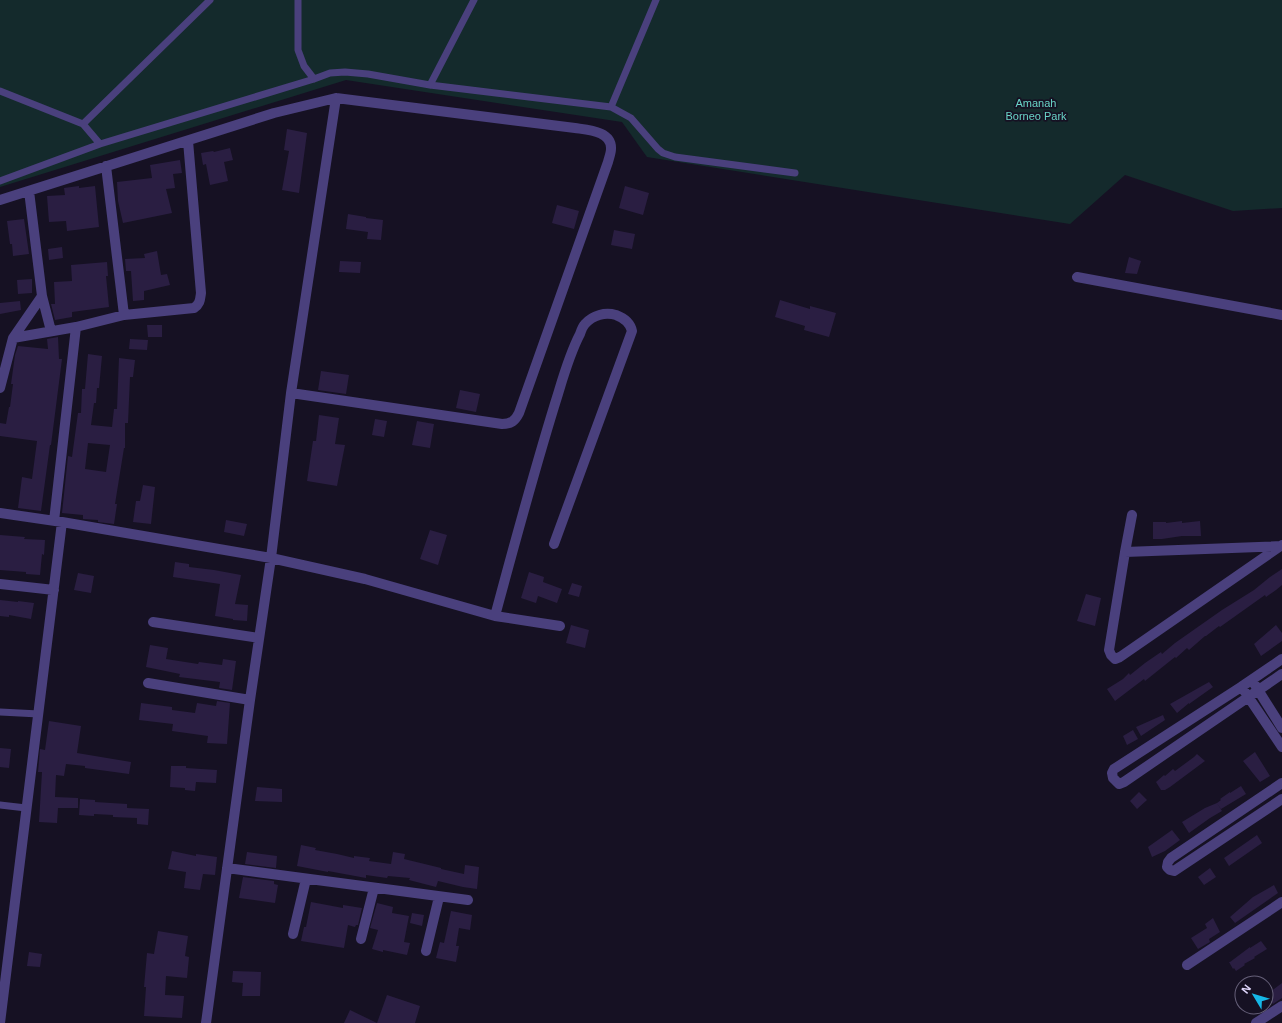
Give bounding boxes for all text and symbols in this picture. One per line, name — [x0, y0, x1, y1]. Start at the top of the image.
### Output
park label: Amanah Borneo Park — [1005, 97, 1067, 122]
north arrow — [1234, 975, 1274, 1015]
text: N — [1239, 982, 1253, 996]

